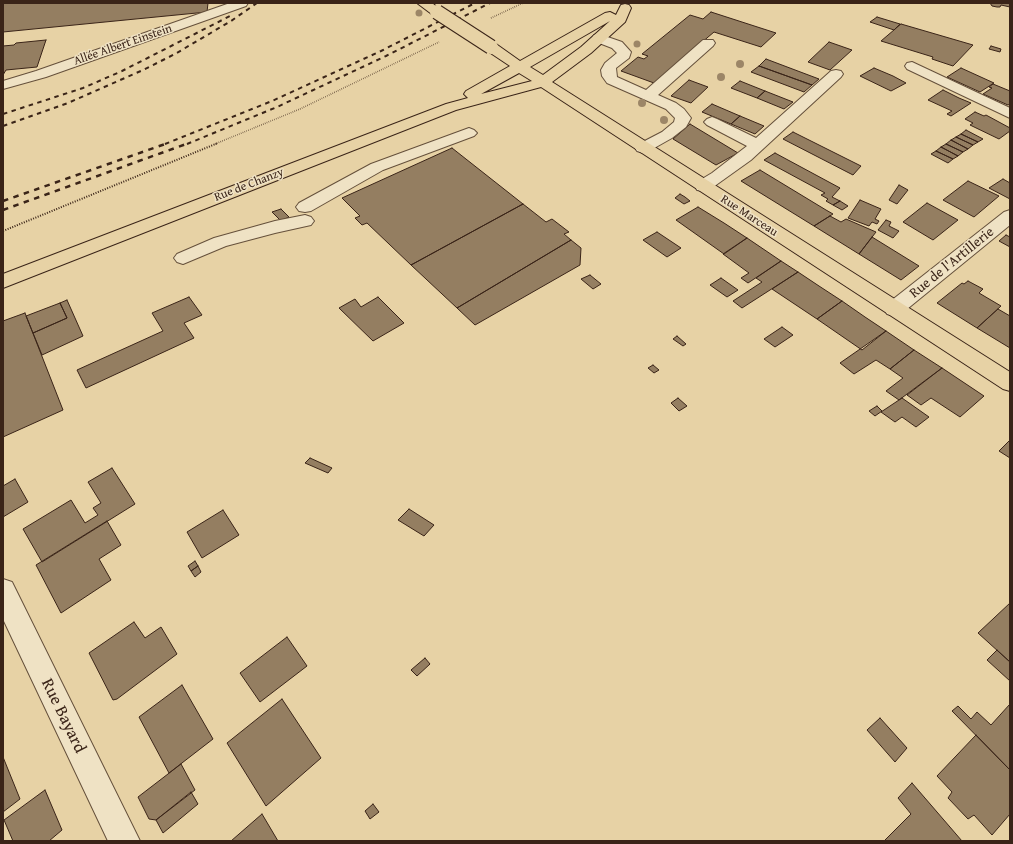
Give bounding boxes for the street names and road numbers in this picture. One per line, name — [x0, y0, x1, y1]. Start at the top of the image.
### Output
street label: Allée Albert Einstein — [72, 21, 174, 69]
street label: Rue de Chanzy — [212, 165, 286, 205]
street label: Rue Marceau — [718, 192, 780, 240]
street label: Rue de l'Artillerie — [906, 224, 998, 302]
street label: Rue Bayard — [36, 675, 90, 757]

